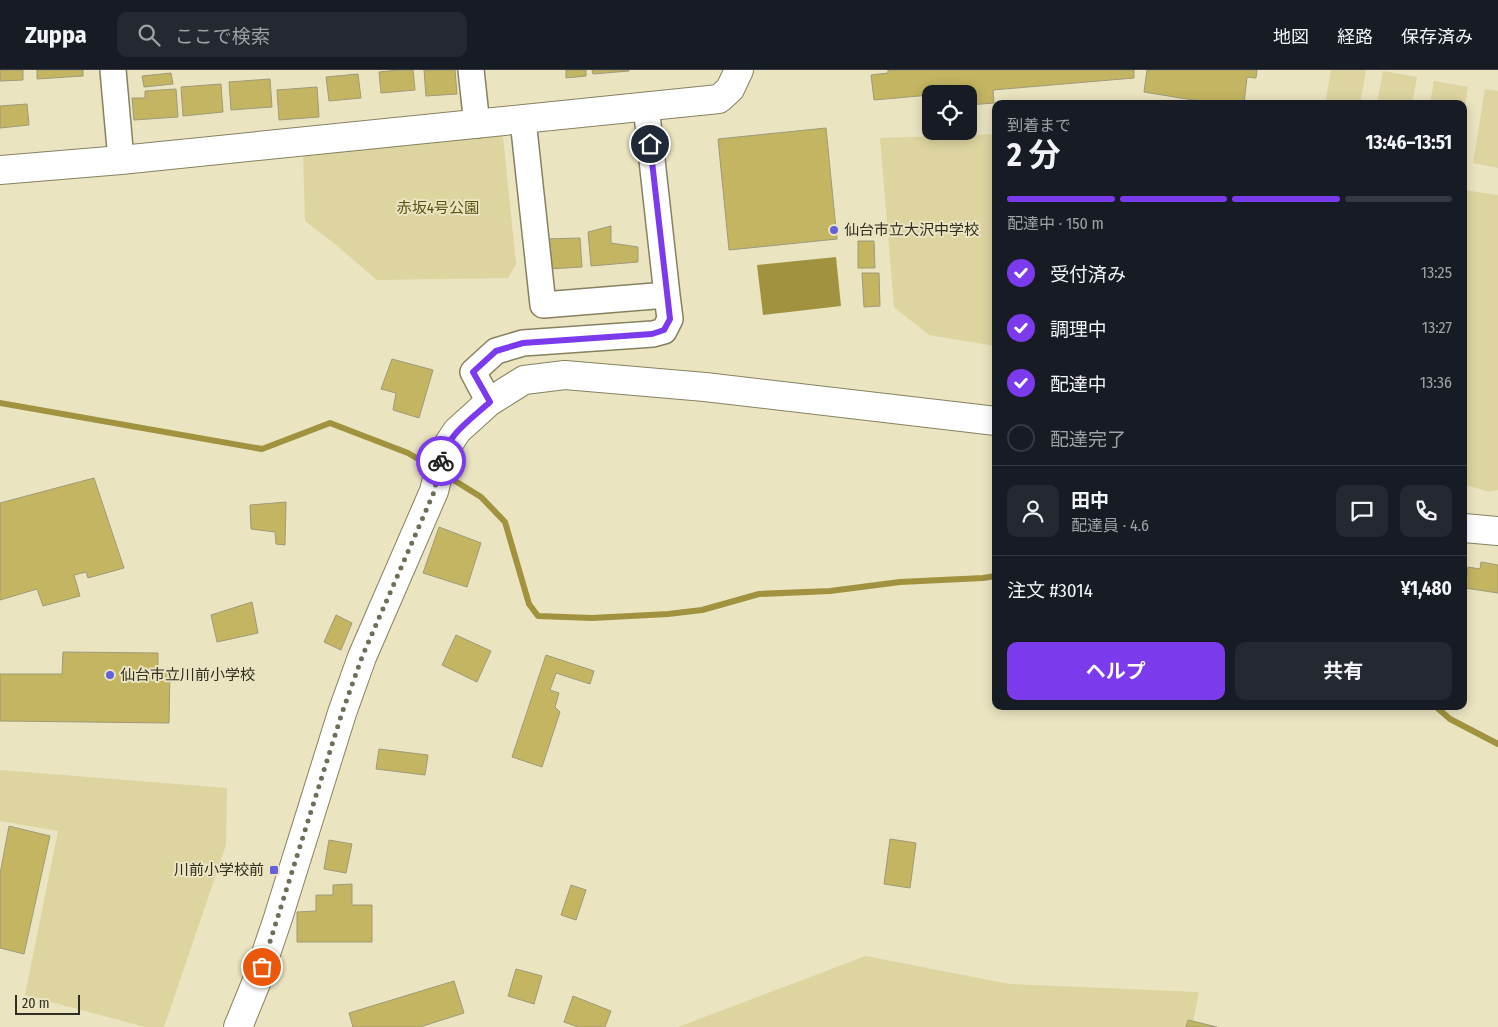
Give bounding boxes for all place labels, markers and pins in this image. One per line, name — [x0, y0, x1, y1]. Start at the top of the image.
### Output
pin — [629, 123, 671, 165]
place label: 仙台市立大沢中学校 — [844, 221, 979, 239]
marker: 仙台市立大沢中学校 — [828, 224, 840, 236]
place label: 仙台市立川前小学校 — [120, 666, 255, 684]
marker: 仙台市立川前小学校 — [104, 669, 116, 681]
place label: 川前小学校前 — [174, 861, 264, 879]
marker: 川前小学校前 — [268, 864, 280, 876]
pin — [241, 946, 283, 988]

